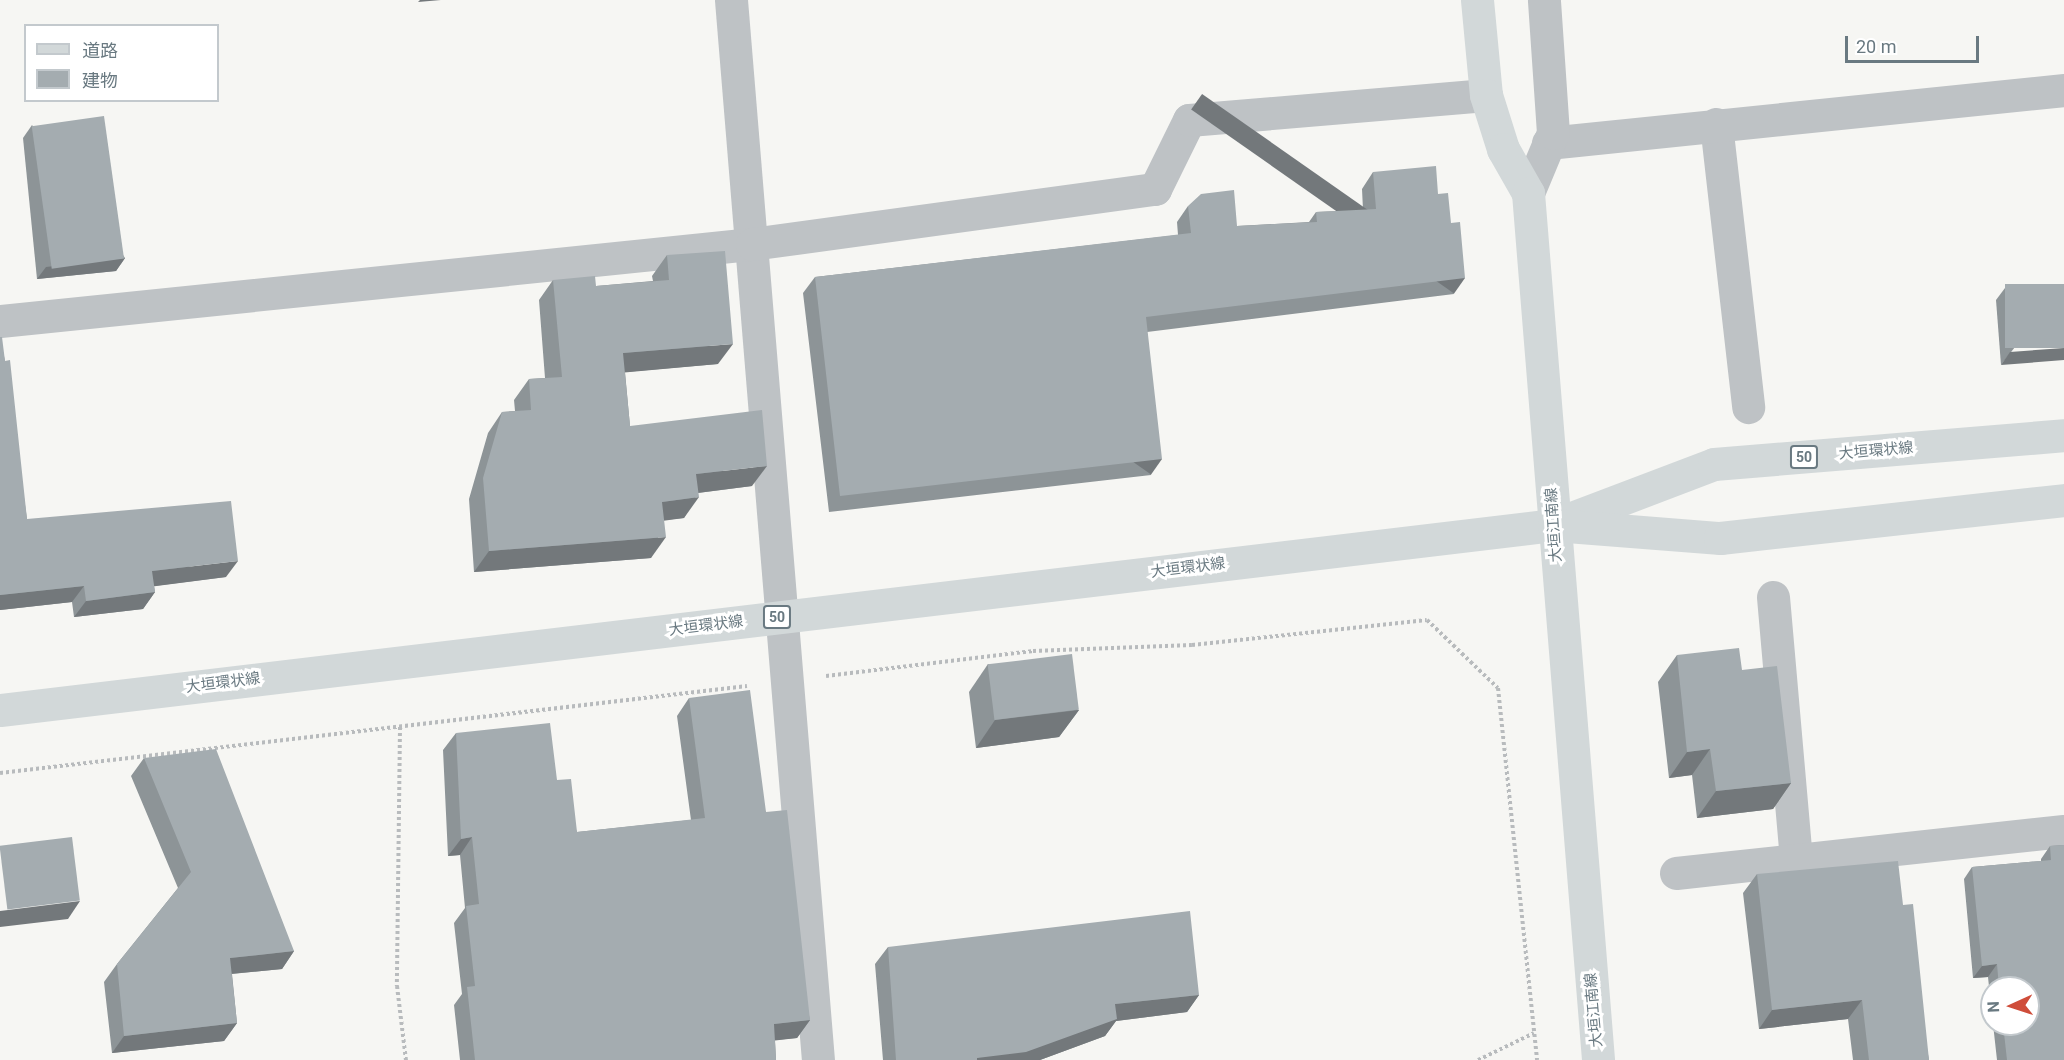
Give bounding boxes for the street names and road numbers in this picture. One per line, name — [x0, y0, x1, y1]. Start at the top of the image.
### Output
street label: 大垣環状線 — [1838, 439, 1914, 463]
road number: 50 — [1789, 446, 1819, 468]
street label: 大垣江南線 — [1542, 487, 1566, 563]
street label: 大垣環状線 — [1150, 554, 1226, 582]
road number: 50 — [762, 606, 792, 628]
street label: 大垣環状線 — [668, 612, 744, 640]
street label: 大垣環状線 — [185, 669, 261, 697]
street label: 大垣江南線 — [1582, 972, 1606, 1048]

